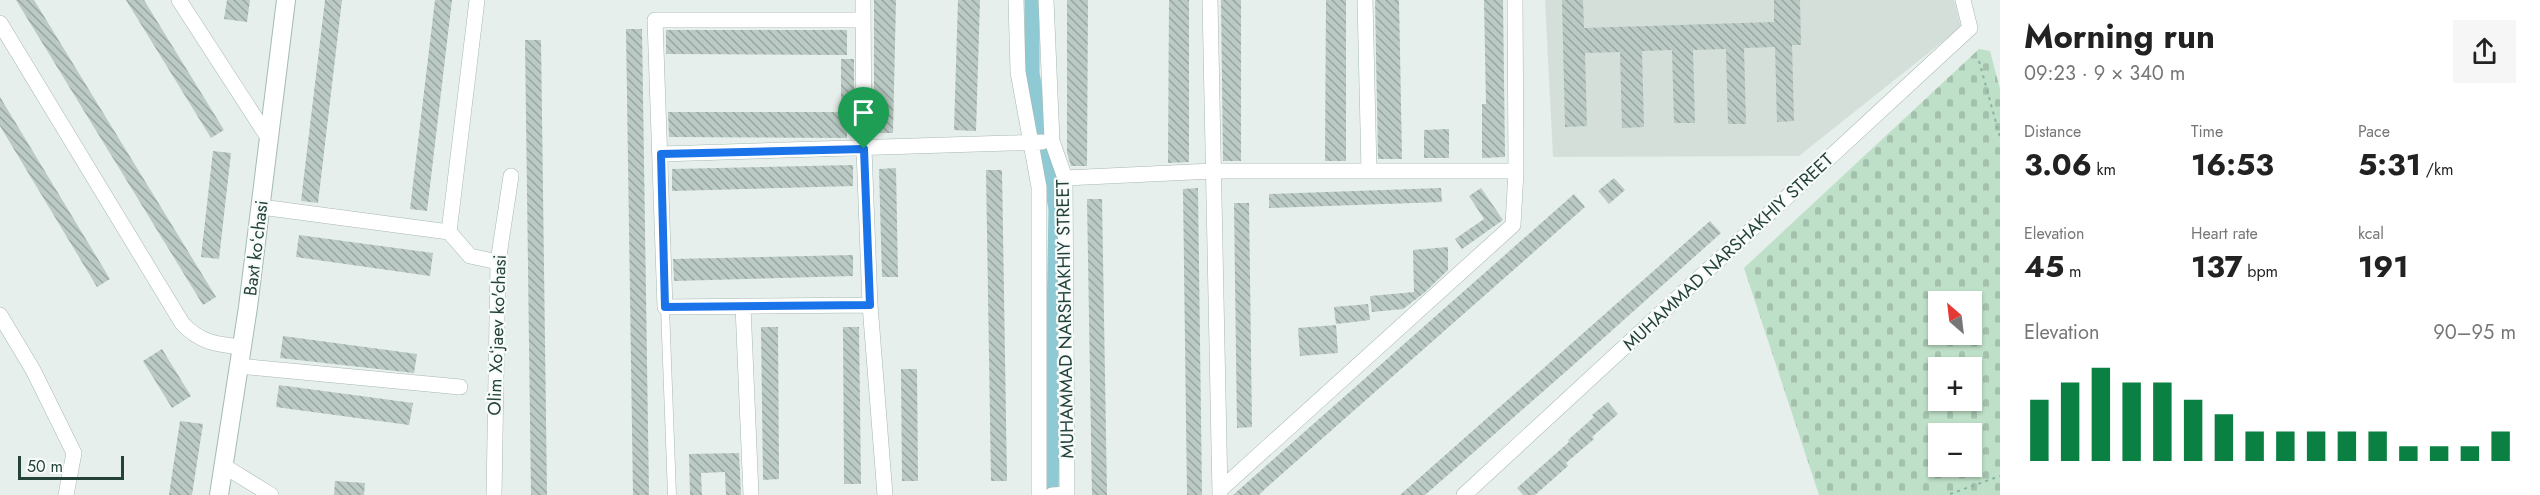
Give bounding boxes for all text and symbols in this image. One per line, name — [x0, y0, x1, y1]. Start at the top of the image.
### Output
text: Morning run — [2024, 13, 2215, 60]
button: share — [2453, 20, 2516, 83]
text: 09:23 · 9 × 340 m — [2024, 59, 2185, 88]
pin — [838, 87, 889, 149]
icon: arrive — [847, 96, 880, 129]
text: Distance — [2024, 120, 2081, 143]
text: Time — [2191, 120, 2223, 143]
text: Pace — [2358, 120, 2390, 143]
text: 3.06 — [2024, 143, 2092, 186]
text: 16:53 — [2191, 143, 2274, 186]
text: 5:31 — [2358, 143, 2421, 186]
street label: MUHAMMAD NARSHAKHIY STREET — [1617, 147, 1839, 357]
text: km — [2092, 158, 2116, 181]
text: /km — [2421, 158, 2453, 181]
street label: MUHAMMAD NARSHAKHIY STREET — [1050, 179, 1080, 459]
street label: Baxt koʻchasi — [237, 199, 275, 297]
text: Elevation — [2024, 222, 2084, 245]
text: Heart rate — [2191, 222, 2258, 245]
text: kcal — [2358, 222, 2384, 245]
text: 45 — [2024, 245, 2064, 288]
text: 137 — [2191, 245, 2243, 288]
text: 191 — [2358, 245, 2409, 288]
street label: Olim Xoʻjaev ko'chasi — [481, 254, 513, 416]
text: m — [2064, 260, 2082, 283]
text: bpm — [2243, 260, 2278, 283]
north arrow — [1928, 291, 1982, 345]
map controls — [1928, 291, 1982, 477]
text: Elevation — [2024, 318, 2099, 347]
text: 90–95 m — [2433, 318, 2516, 347]
button: + — [1928, 357, 1982, 411]
button: − — [1928, 423, 1982, 477]
scale bar — [18, 453, 124, 480]
text: 50 m — [27, 455, 63, 478]

